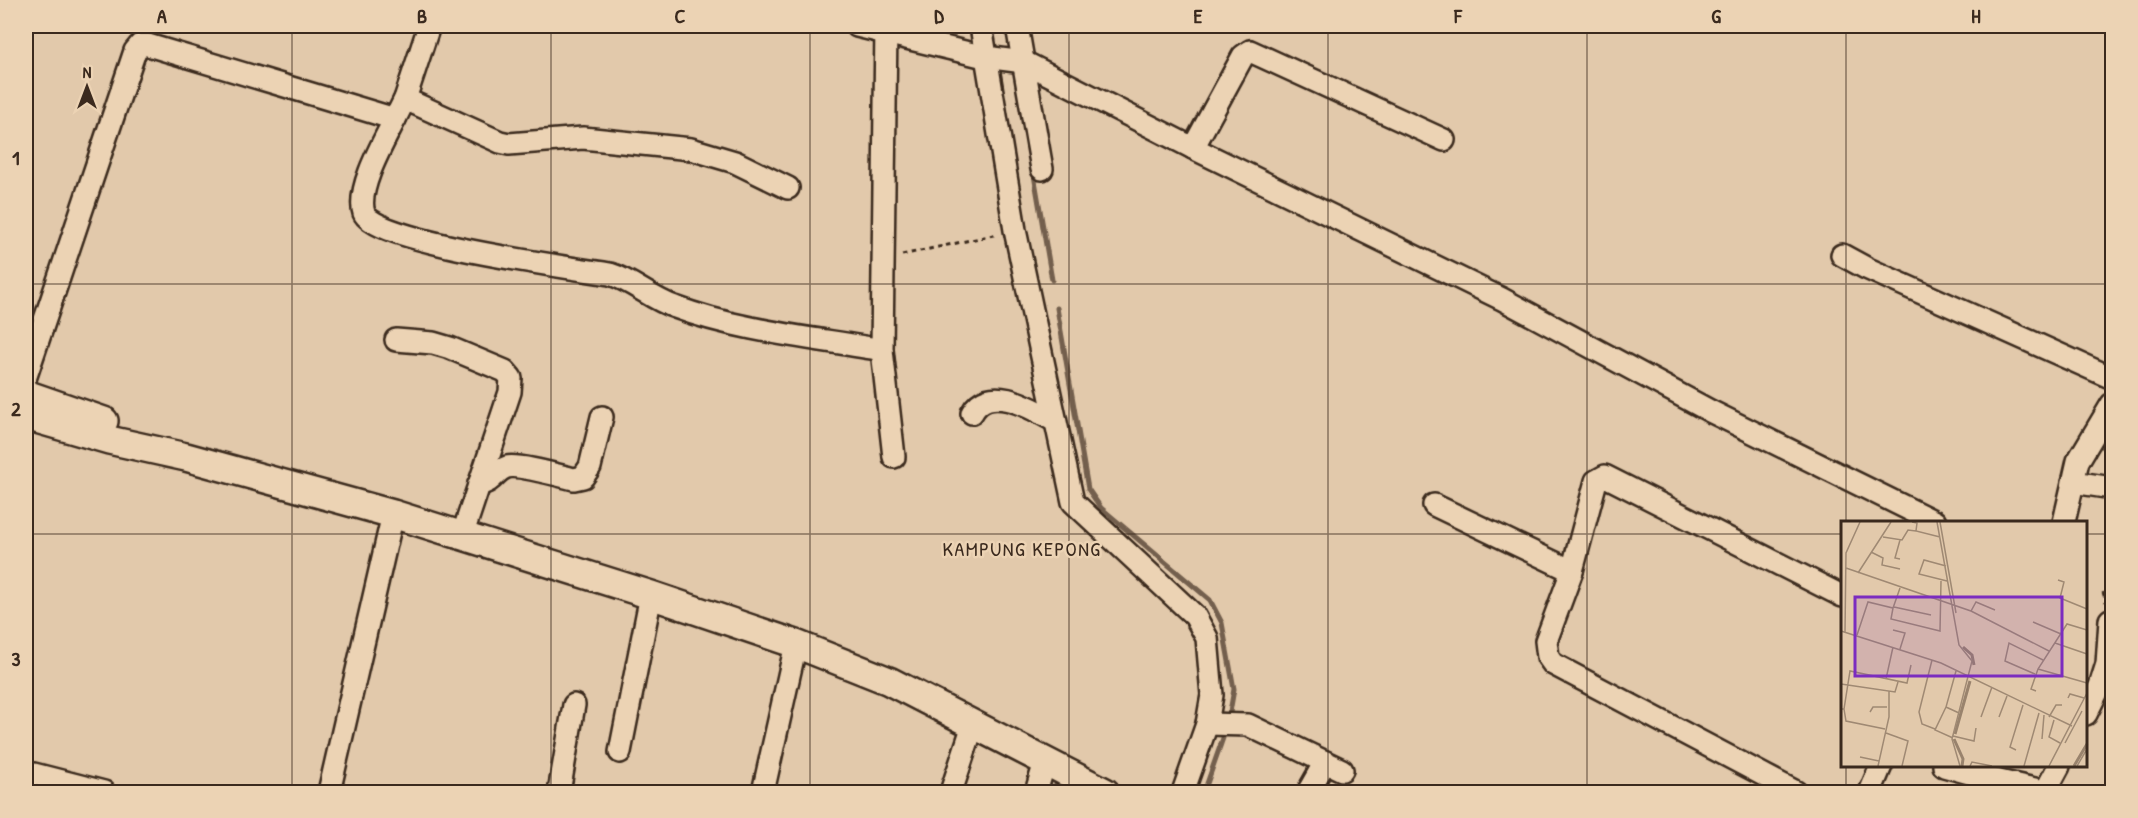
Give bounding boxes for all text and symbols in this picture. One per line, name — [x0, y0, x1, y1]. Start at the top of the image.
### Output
text: A — [157, 2, 167, 29]
text: B — [417, 2, 427, 29]
text: C — [675, 2, 686, 29]
text: D — [934, 2, 944, 29]
text: E — [1194, 2, 1203, 29]
text: F — [1453, 2, 1463, 29]
text: G — [1711, 2, 1721, 29]
text: H — [1971, 2, 1981, 29]
north arrow — [57, 57, 117, 117]
text: N — [83, 61, 92, 83]
text: 1 — [12, 144, 20, 171]
text: 2 — [11, 395, 21, 422]
inset map — [1841, 521, 2087, 767]
district label: KAMPUNG KEPONG — [943, 535, 1101, 562]
text: 3 — [12, 645, 21, 672]

